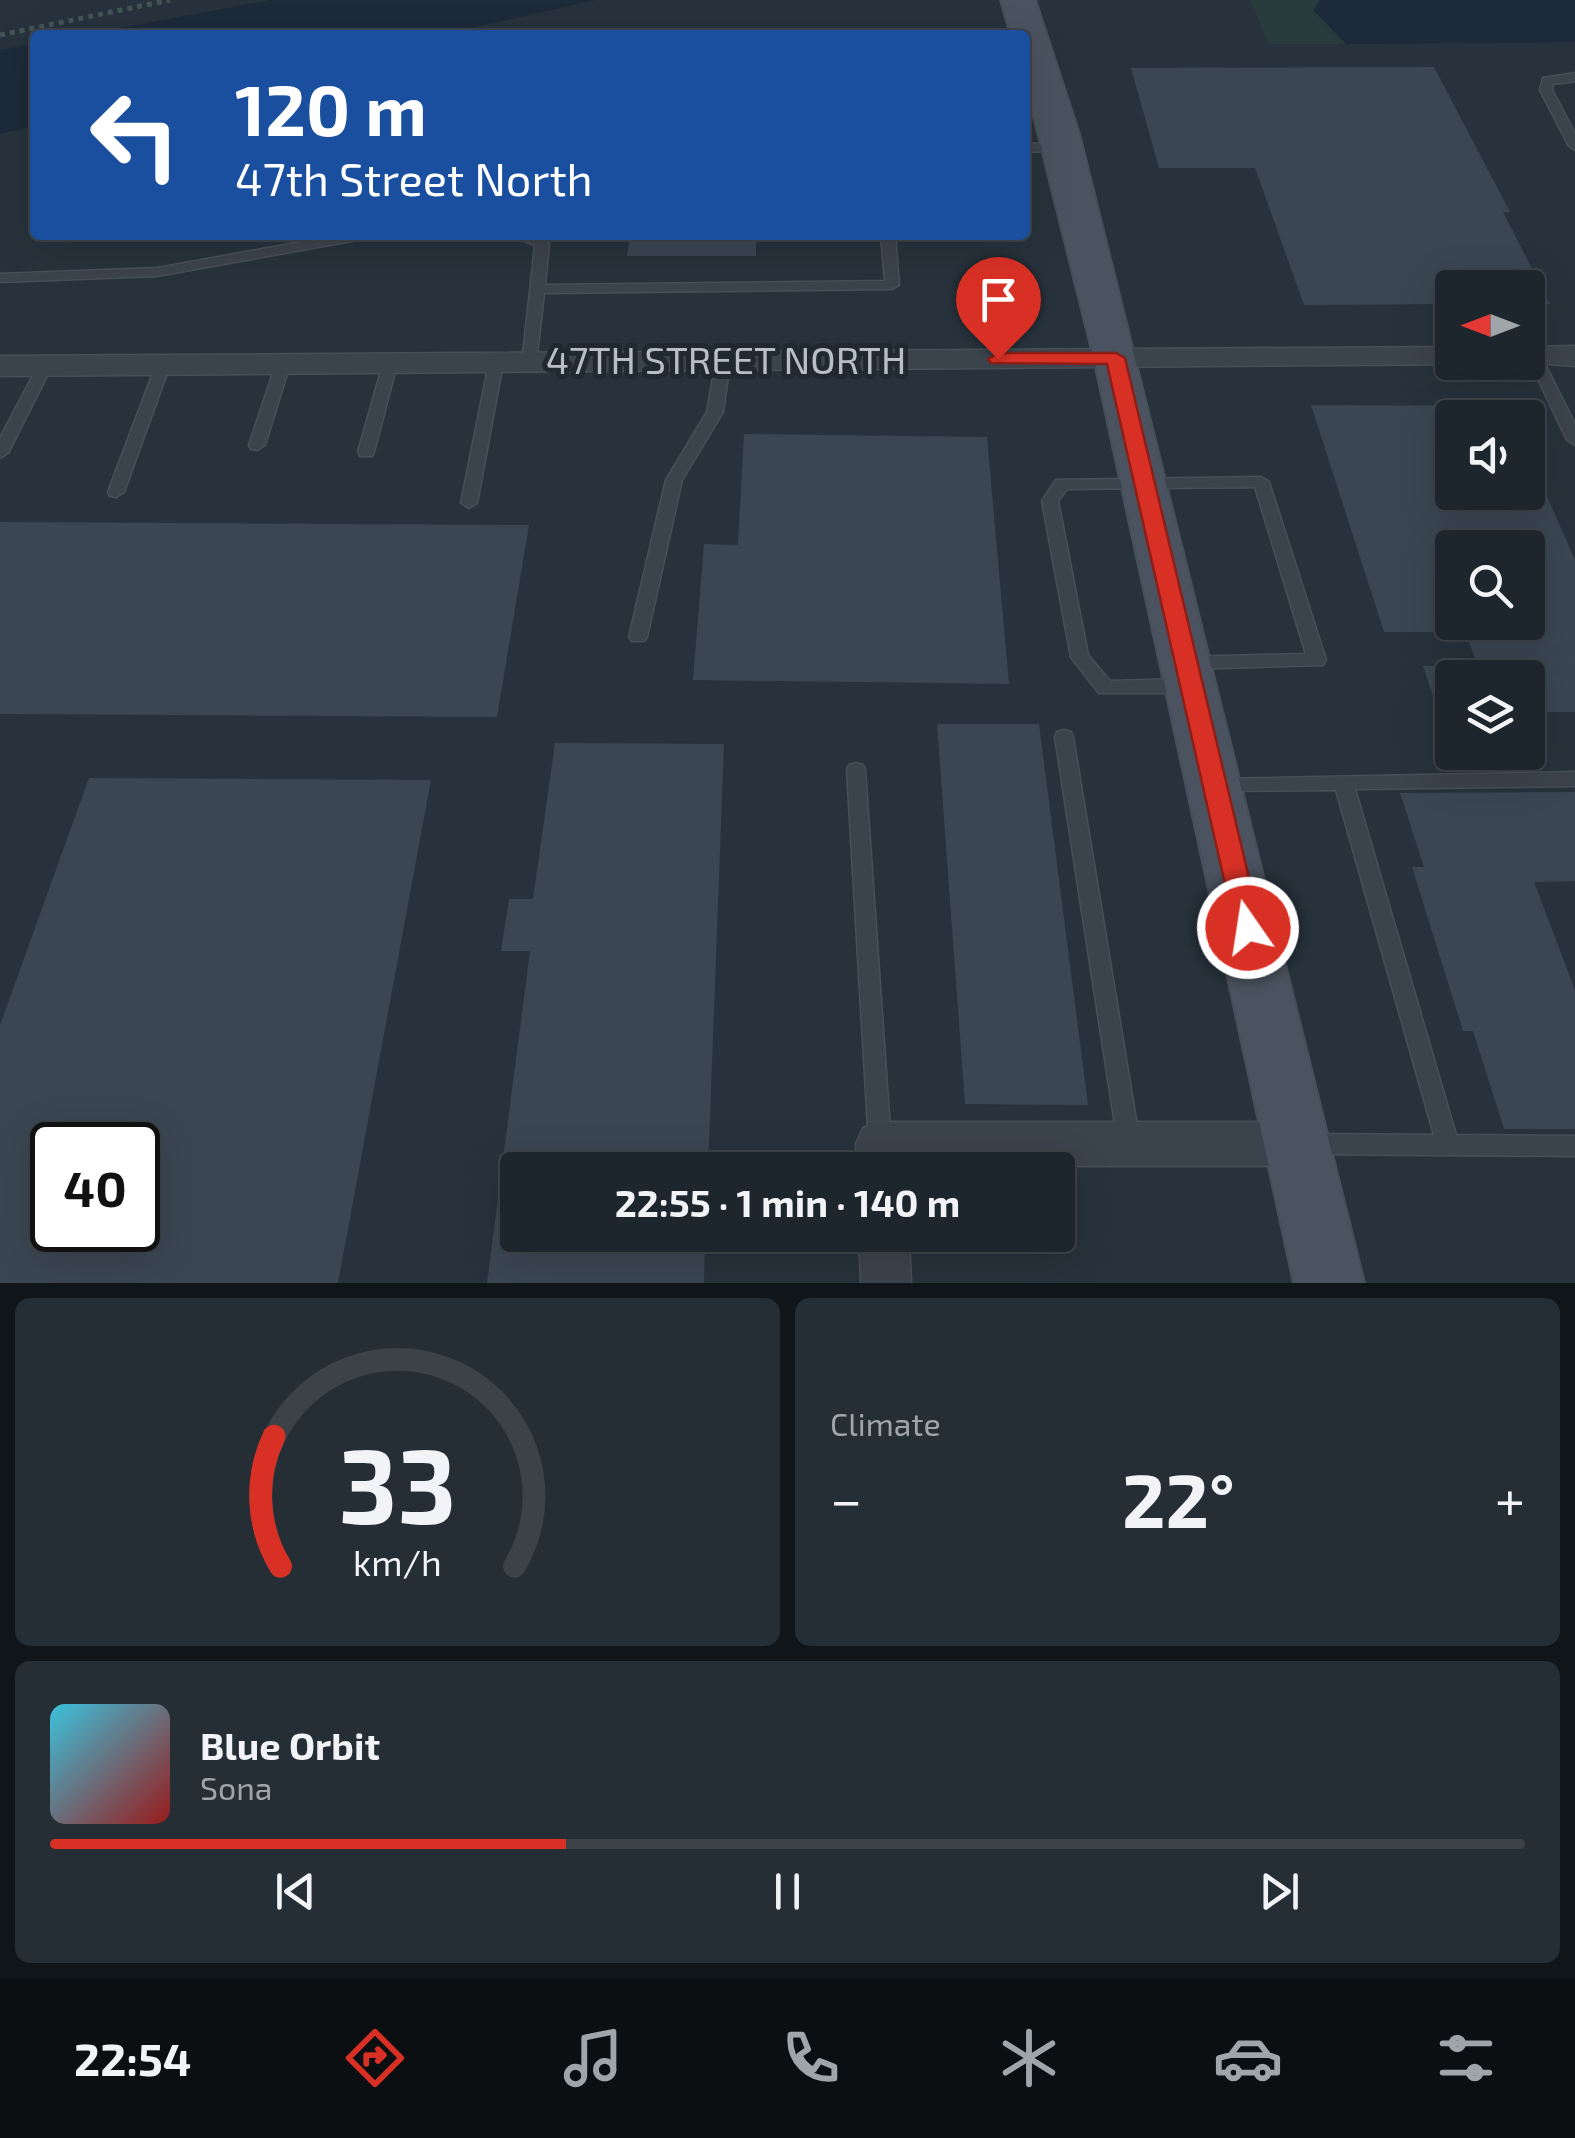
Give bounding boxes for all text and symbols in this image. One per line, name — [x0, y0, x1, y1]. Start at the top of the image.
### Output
text: 120 m — [235, 66, 427, 150]
icon: left — [70, 70, 200, 200]
text: 47th Street North — [235, 151, 593, 205]
pin — [956, 257, 1041, 360]
north arrow — [1435, 270, 1545, 380]
map controls — [1435, 270, 1545, 770]
icon: arrive — [971, 272, 1026, 327]
street label: 47TH STREET NORTH — [546, 336, 906, 382]
button: sound — [1435, 400, 1545, 510]
button: search — [1435, 530, 1545, 640]
button: layers — [1435, 660, 1545, 770]
position arrow — [1196, 876, 1300, 980]
speed limit sign: 40 — [30, 1122, 160, 1252]
text: 22:55 · 1 min · 140 m — [615, 1179, 960, 1225]
text: Climate — [830, 1404, 941, 1442]
text: 33 — [339, 1420, 456, 1545]
text: 22° — [1122, 1453, 1235, 1543]
text: − — [830, 1465, 862, 1531]
text: + — [1495, 1465, 1525, 1531]
text: km/h — [353, 1540, 442, 1583]
text: Blue Orbit — [200, 1722, 380, 1768]
text: Sona — [200, 1768, 272, 1806]
icon: previous — [268, 1864, 323, 1919]
icon: pause — [760, 1864, 815, 1919]
icon: next — [1252, 1864, 1307, 1919]
icon: directions — [340, 2023, 410, 2093]
icon: music — [558, 2023, 628, 2093]
icon: phone — [776, 2023, 846, 2093]
icon: climate — [994, 2023, 1064, 2093]
icon: car — [1213, 2023, 1283, 2093]
icon: filters — [1431, 2023, 1501, 2093]
text: 22:54 — [74, 2031, 191, 2085]

